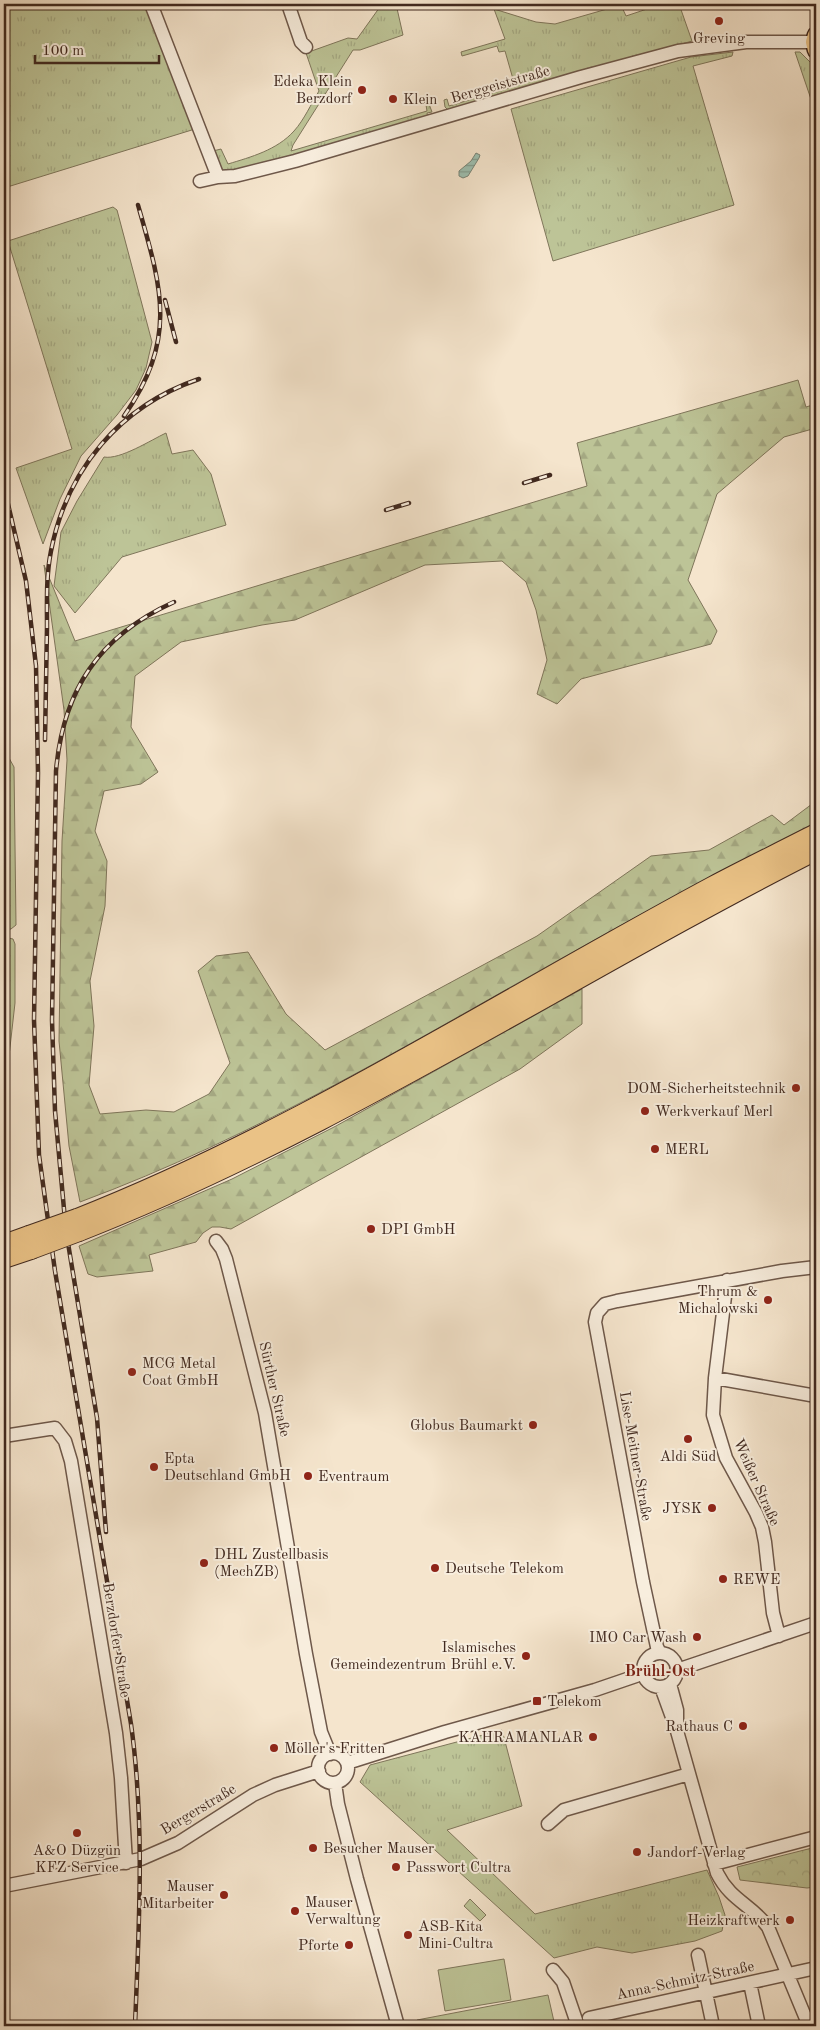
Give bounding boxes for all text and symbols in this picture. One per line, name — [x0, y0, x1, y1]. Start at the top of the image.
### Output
marker: Greving — [713, 15, 725, 27]
scale bar — [35, 32, 159, 64]
place label: Greving — [693, 32, 745, 47]
text: 100 m — [42, 44, 84, 59]
street label: Berggeiststraße — [449, 64, 552, 107]
place label: Edeka Klein Berzdorf — [273, 75, 353, 107]
marker: Edeka Klein Berzdorf — [356, 84, 368, 96]
marker: Klein — [387, 93, 399, 105]
place label: Klein — [403, 93, 437, 108]
place label: DOM-Sicherheitstechnik — [627, 1082, 786, 1097]
marker: DOM-Sicherheitstechnik — [790, 1082, 802, 1094]
marker: Werkverkauf Merl — [639, 1105, 651, 1117]
place label: Werkverkauf Merl — [655, 1105, 773, 1120]
marker: MERL — [649, 1143, 661, 1155]
place label: MERL — [665, 1143, 709, 1158]
marker: DPI GmbH — [365, 1223, 377, 1235]
place label: DPI GmbH — [381, 1223, 455, 1238]
place label: Thrum & Michalowski — [678, 1285, 758, 1317]
marker: Thrum & Michalowski — [762, 1294, 774, 1306]
street label: Sürther Straße — [255, 1340, 292, 1438]
place label: MCG Metal Coat GmbH — [142, 1357, 219, 1389]
marker: MCG Metal Coat GmbH — [126, 1366, 138, 1378]
street label: Lise-Meitner-Straße — [616, 1390, 653, 1522]
place label: Globus Baumarkt — [410, 1419, 523, 1434]
marker: Globus Baumarkt — [527, 1419, 539, 1431]
marker: Aldi Süd — [682, 1433, 694, 1445]
street label: Weißer Straße — [730, 1437, 782, 1528]
place label: Aldi Süd — [660, 1450, 717, 1465]
place label: Epta Deutschland GmbH — [164, 1452, 291, 1484]
marker: Epta Deutschland GmbH — [148, 1461, 160, 1473]
marker: Eventraum — [302, 1470, 314, 1482]
place label: Eventraum — [318, 1470, 389, 1485]
place label: JYSK — [662, 1502, 702, 1517]
marker: JYSK — [706, 1502, 718, 1514]
place label: DHL Zustellbasis (MechZB) — [214, 1548, 328, 1580]
marker: DHL Zustellbasis (MechZB) — [198, 1557, 210, 1569]
marker: Deutsche Telekom — [429, 1562, 441, 1574]
place label: Deutsche Telekom — [445, 1562, 564, 1577]
marker: REWE — [717, 1573, 729, 1585]
place label: REWE — [733, 1573, 780, 1588]
street label: Berzdorfer Straße — [99, 1582, 132, 1699]
place label: IMO Car Wash — [589, 1631, 687, 1646]
marker: IMO Car Wash — [691, 1631, 703, 1643]
place label: Islamisches Gemeindezentrum Brühl e.V. — [330, 1641, 516, 1673]
marker: Islamisches Gemeindezentrum Brühl e.V. — [520, 1650, 532, 1662]
district label: Brühl-Ost — [624, 1664, 696, 1680]
marker: Telekom — [531, 1695, 543, 1707]
place label: Telekom — [547, 1695, 602, 1710]
place label: Rathaus C — [665, 1720, 733, 1735]
marker: Rathaus C — [737, 1720, 749, 1732]
place label: KAHRAMANLAR — [458, 1731, 583, 1746]
marker: KAHRAMANLAR — [587, 1731, 599, 1743]
marker: Möller's Fritten — [268, 1742, 280, 1754]
place label: Möller's Fritten — [284, 1742, 385, 1757]
street label: Bergerstraße — [159, 1782, 239, 1839]
marker: A&O Düzgün KFZ Service — [71, 1827, 83, 1839]
marker: Besucher Mauser — [307, 1842, 319, 1854]
place label: Besucher Mauser — [323, 1842, 434, 1857]
place label: A&O Düzgün KFZ Service — [33, 1844, 121, 1876]
marker: Jandorf-Verlag — [631, 1846, 643, 1858]
place label: Jandorf-Verlag — [647, 1846, 745, 1861]
marker: Passwort Cultra — [390, 1861, 402, 1873]
place label: Passwort Cultra — [406, 1861, 511, 1876]
place label: Mauser Mitarbeiter — [142, 1880, 214, 1912]
marker: Mauser Mitarbeiter — [218, 1889, 230, 1901]
place label: Mauser Verwaltung — [305, 1896, 380, 1928]
marker: Mauser Verwaltung — [289, 1905, 301, 1917]
place label: Heizkraftwerk — [687, 1914, 780, 1929]
marker: Heizkraftwerk — [784, 1914, 796, 1926]
place label: ASB-Kita Mini-Cultra — [418, 1920, 494, 1952]
marker: ASB-Kita Mini-Cultra — [402, 1929, 414, 1941]
place label: Pforte — [298, 1939, 339, 1954]
marker: Pforte — [343, 1939, 355, 1951]
street label: Anna-Schmitz-Straße — [615, 1959, 756, 2003]

